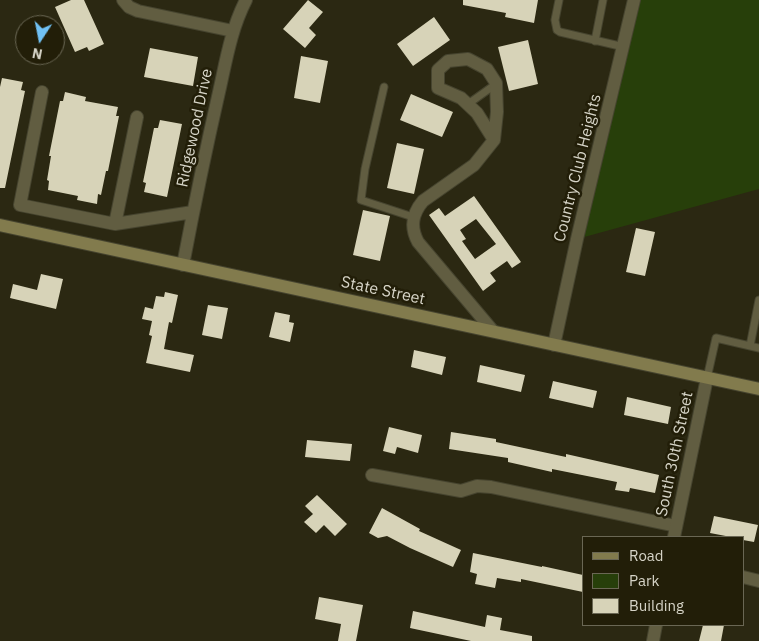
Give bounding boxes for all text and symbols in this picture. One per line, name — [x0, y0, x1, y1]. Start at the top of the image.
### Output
north arrow — [15, 15, 65, 65]
text: N — [31, 44, 44, 64]
street label: Ridgewood Drive — [173, 67, 217, 189]
street label: Country Club Heights — [550, 92, 606, 244]
street label: State Street — [339, 273, 427, 309]
street label: South 30th Street — [652, 390, 698, 518]
legend — [582, 536, 744, 626]
text: Road — [629, 546, 664, 565]
text: Park — [629, 571, 659, 590]
text: Building — [629, 596, 684, 615]

